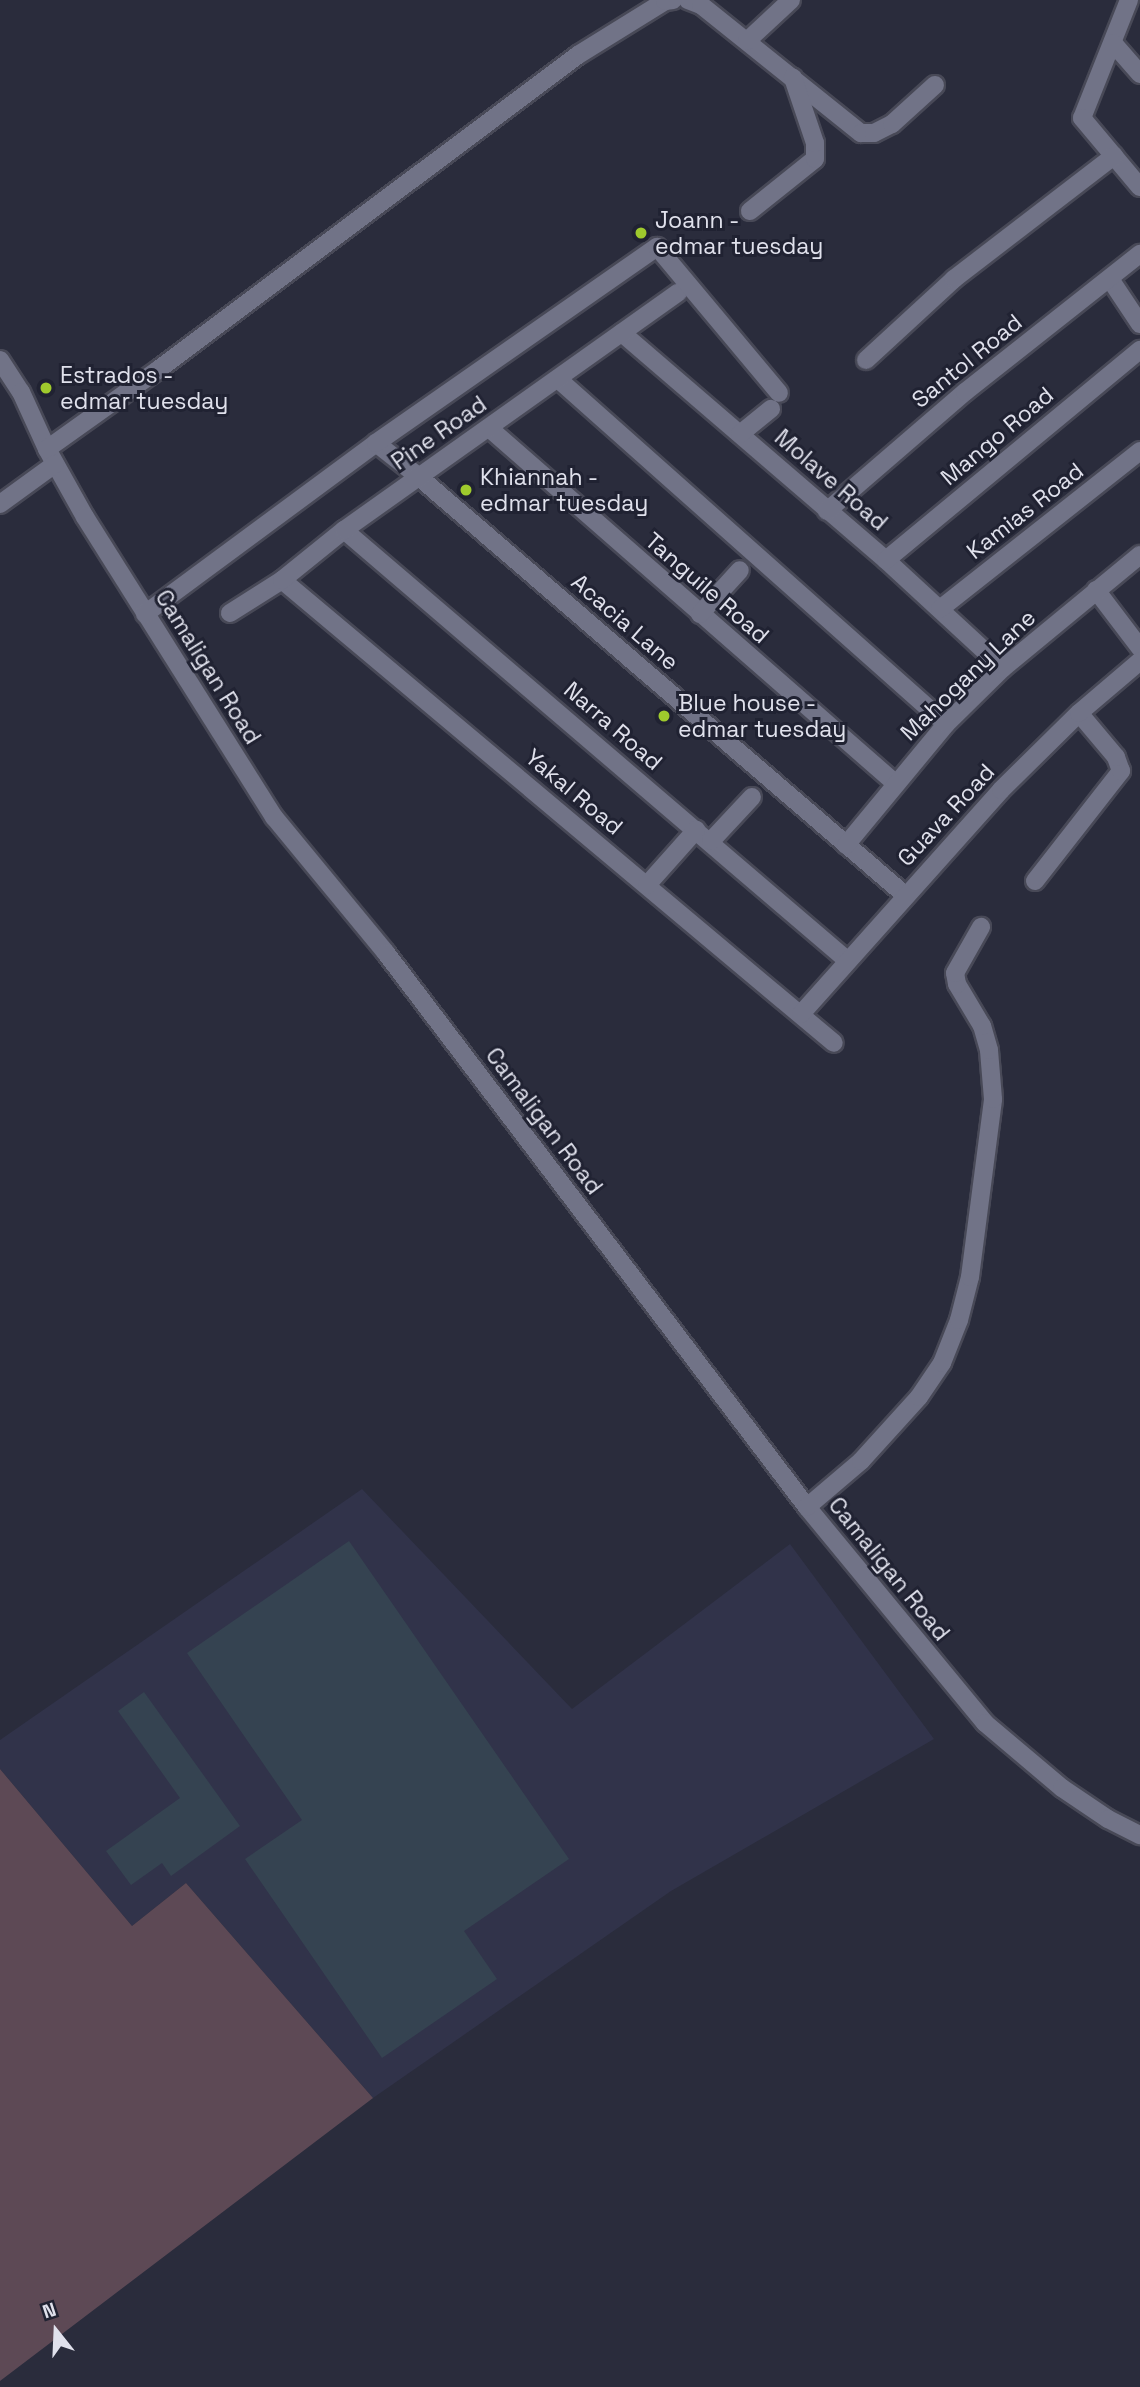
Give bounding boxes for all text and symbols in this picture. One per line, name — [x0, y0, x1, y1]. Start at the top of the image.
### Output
place label: Joann - edmar tuesday — [655, 206, 823, 260]
marker: Joann - edmar tuesday — [633, 225, 649, 241]
street label: Santol Road — [906, 308, 1028, 414]
place label: Estrados - edmar tuesday — [60, 361, 228, 415]
marker: Estrados - edmar tuesday — [38, 380, 54, 396]
street label: Mango Road — [935, 381, 1059, 491]
street label: Pine Road — [386, 390, 492, 476]
street label: Molave Road — [769, 424, 893, 536]
street label: Kamias Road — [961, 457, 1089, 565]
place label: Khiannah - edmar tuesday — [480, 463, 648, 517]
marker: Khiannah - edmar tuesday — [458, 482, 474, 498]
street label: Tanguile Road — [639, 527, 775, 649]
street label: Acacia Lane — [566, 568, 684, 676]
street label: Camaligan Road — [149, 585, 267, 749]
street label: Mahogany Lane — [895, 604, 1041, 746]
street label: Narra Road — [558, 676, 668, 776]
place label: Blue house - edmar tuesday — [678, 689, 846, 743]
marker: Blue house - edmar tuesday — [656, 708, 672, 724]
street label: Yakal Road — [520, 743, 628, 841]
street label: Guava Road — [892, 758, 1000, 872]
street label: Camaligan Road — [480, 1042, 608, 1200]
street label: Camaligan Road — [823, 1492, 955, 1646]
north arrow — [21, 2296, 91, 2366]
text: N — [39, 2297, 59, 2324]

